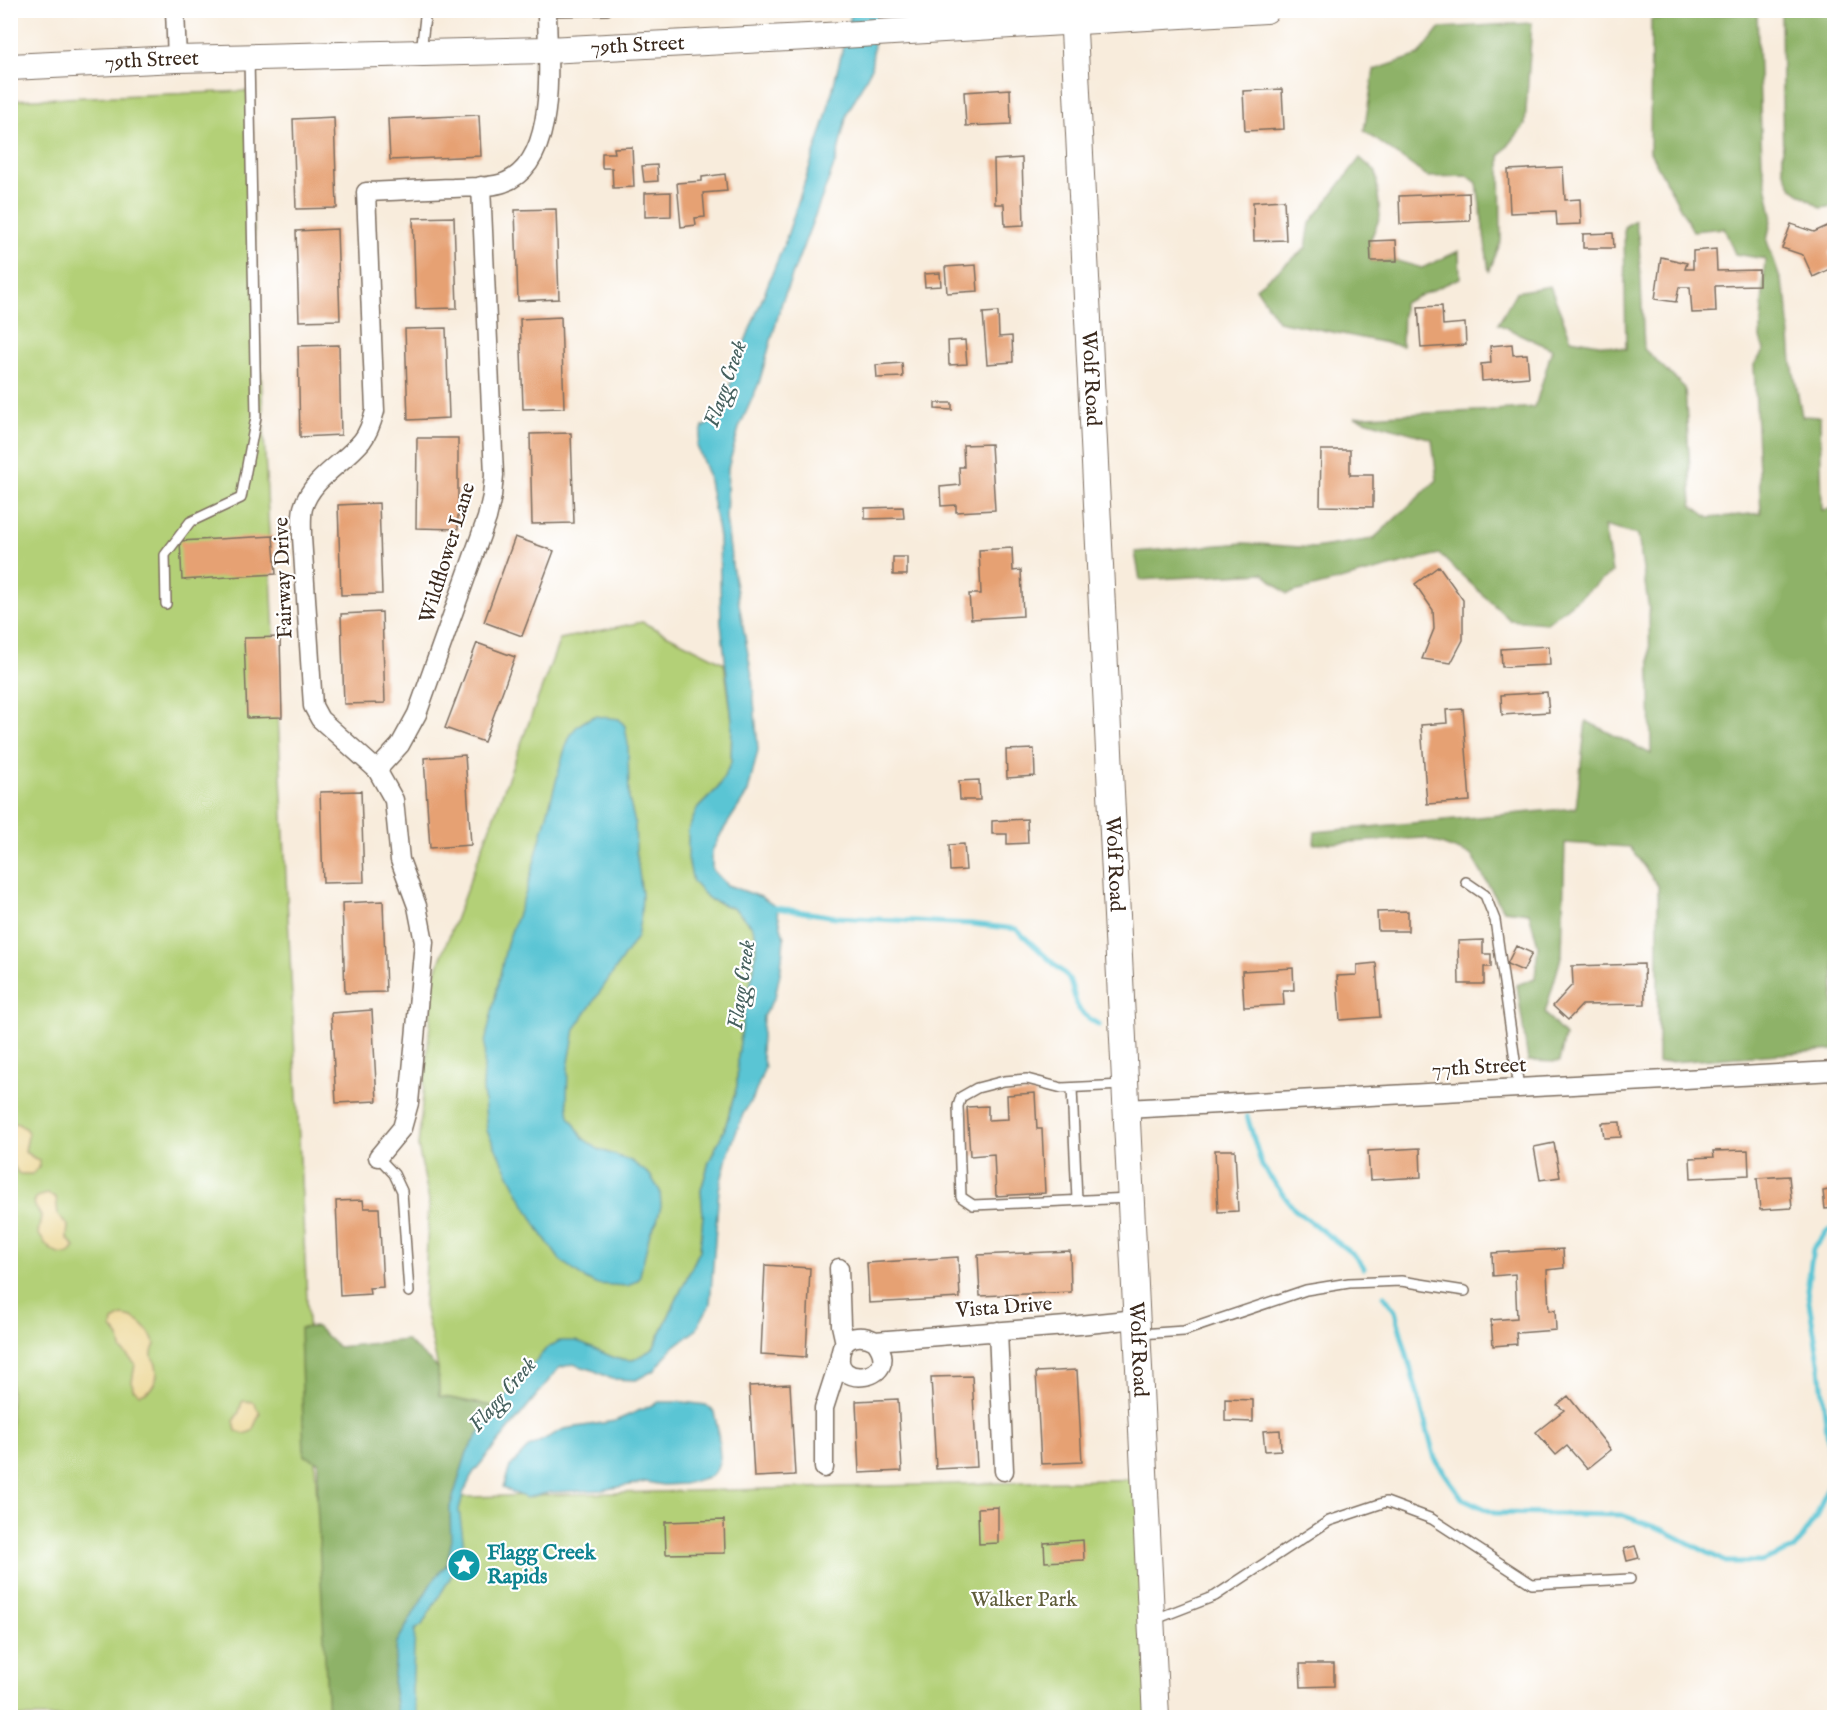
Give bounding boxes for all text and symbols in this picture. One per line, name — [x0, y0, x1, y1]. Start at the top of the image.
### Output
street label: 79th Street — [590, 30, 685, 61]
street label: 79th Street — [104, 45, 199, 76]
street label: Wolf Road — [1075, 330, 1107, 428]
water label: Flagg Creek — [698, 337, 754, 431]
street label: Wildflower Lane — [414, 479, 482, 626]
street label: Fairway Drive — [268, 516, 300, 639]
street label: Wolf Road — [1099, 816, 1130, 913]
water label: Flagg Creek — [722, 938, 762, 1032]
street label: 77th Street — [1431, 1052, 1527, 1084]
street label: Vista Drive — [954, 1291, 1053, 1325]
street label: Wolf Road — [1122, 1301, 1154, 1399]
water label: Flagg Creek — [463, 1352, 543, 1438]
place label: Flagg Creek Rapids — [487, 1540, 596, 1591]
place icon: Flagg Creek Rapids — [446, 1547, 482, 1583]
park label: Walker Park — [971, 1587, 1078, 1614]

